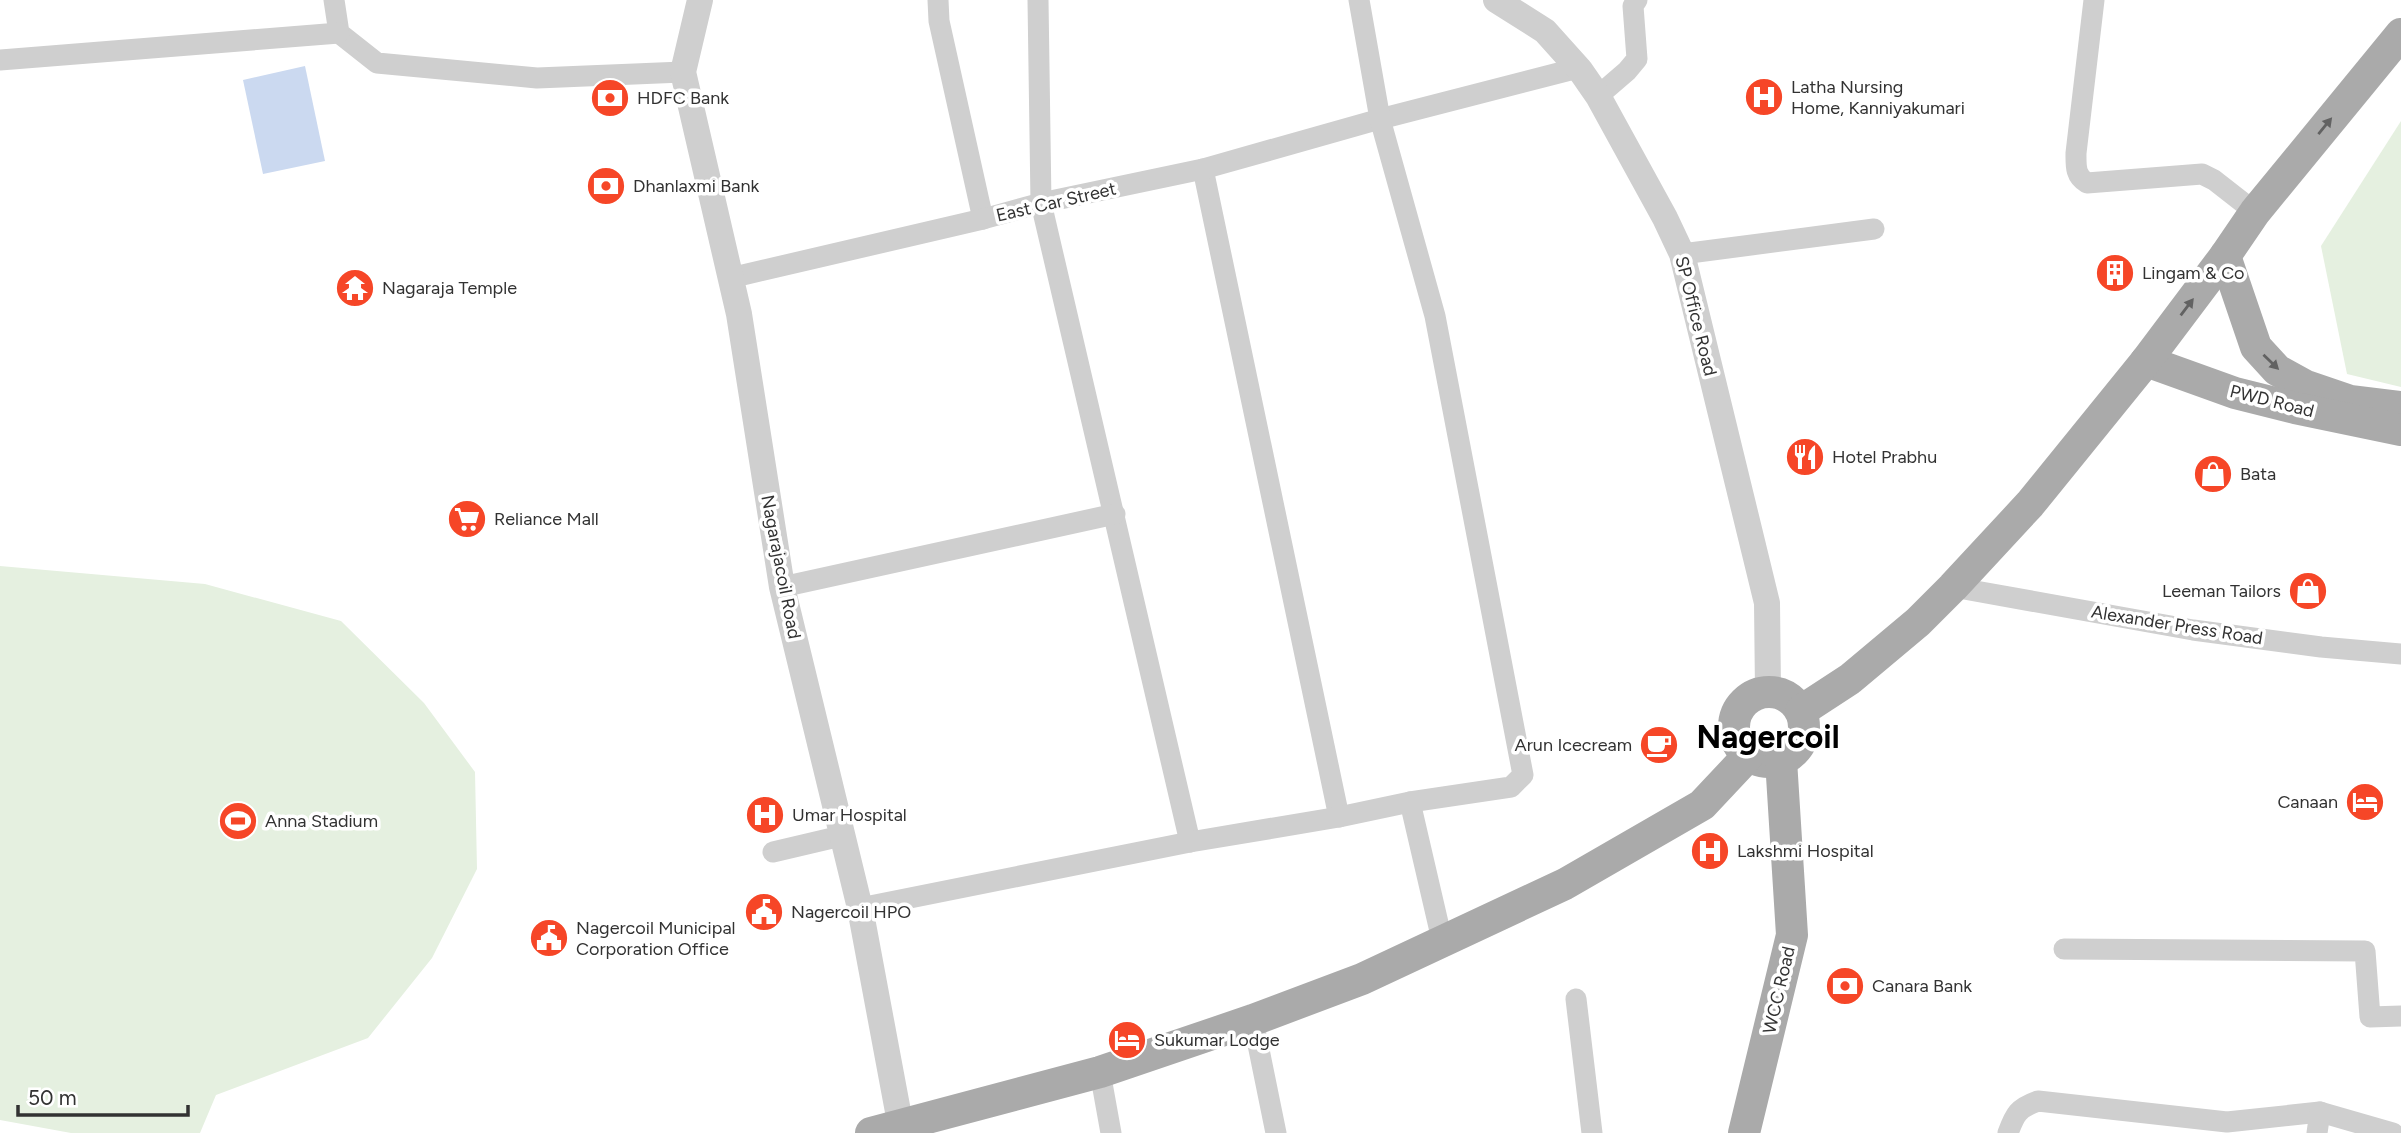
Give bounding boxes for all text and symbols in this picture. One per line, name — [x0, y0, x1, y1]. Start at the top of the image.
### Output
hospital icon: Latha Nursing Home, Kanniyakumari — [1743, 76, 1785, 118]
place label: Latha Nursing Home, Kanniyakumari — [1791, 76, 1965, 119]
bank icon: HDFC Bank — [589, 77, 631, 119]
place label: HDFC Bank — [637, 87, 729, 109]
one-way arrow — [2318, 118, 2333, 136]
bank icon: Dhanlaxmi Bank — [585, 165, 627, 207]
place label: Dhanlaxmi Bank — [633, 175, 760, 197]
street label: East Car Street — [994, 177, 1118, 227]
building icon: Lingam & Co — [2094, 252, 2136, 294]
street label: SP Office Road — [1670, 254, 1722, 378]
place label: Lingam & Co — [2142, 262, 2245, 284]
temple icon: Nagaraja Temple — [334, 267, 376, 309]
place label: Nagaraja Temple — [382, 277, 517, 299]
one-way arrow — [2180, 298, 2194, 316]
one-way arrow — [2262, 354, 2279, 370]
street label: PWD Road — [2228, 380, 2316, 422]
restaurant icon: Hotel Prabhu — [1784, 436, 1826, 478]
place label: Hotel Prabhu — [1832, 446, 1937, 468]
shop icon: Bata — [2192, 453, 2234, 495]
place label: Bata — [2240, 463, 2276, 485]
street label: Nagarajacoil Road — [756, 493, 806, 641]
supermarket icon: Reliance Mall — [446, 498, 488, 540]
place label: Reliance Mall — [494, 508, 599, 530]
shop icon: Leeman Tailors — [2287, 570, 2329, 612]
place label: Leeman Tailors — [2162, 580, 2281, 602]
street label: Alexander Press Road — [2090, 601, 2264, 649]
district label: Nagercoil — [1696, 718, 1840, 756]
cafe icon: Arun Icecream — [1638, 724, 1680, 766]
place label: Arun Icecream — [1515, 734, 1632, 756]
hotel icon: Canaan — [2344, 781, 2386, 823]
place label: Canaan — [2277, 791, 2338, 813]
hospital icon: Umar Hospital — [744, 794, 786, 836]
sports icon: Anna Stadium — [217, 800, 259, 842]
place label: Umar Hospital — [792, 804, 907, 826]
place label: Anna Stadium — [265, 810, 378, 832]
hospital icon: Lakshmi Hospital — [1689, 830, 1731, 872]
place label: Lakshmi Hospital — [1737, 840, 1874, 862]
public building icon: Nagercoil HPO — [743, 891, 785, 933]
place label: Nagercoil HPO — [791, 901, 911, 923]
public building icon: Nagercoil Municipal Corporation Office — [528, 917, 570, 959]
place label: Nagercoil Municipal Corporation Office — [576, 917, 736, 960]
street label: WCC Road — [1758, 944, 1800, 1036]
bank icon: Canara Bank — [1824, 965, 1866, 1007]
place label: Canara Bank — [1872, 975, 1972, 997]
hotel icon: Sukumar Lodge — [1106, 1019, 1148, 1061]
place label: Sukumar Lodge — [1154, 1029, 1280, 1051]
scale bar — [18, 1074, 187, 1118]
text: 50 m — [28, 1085, 77, 1110]

